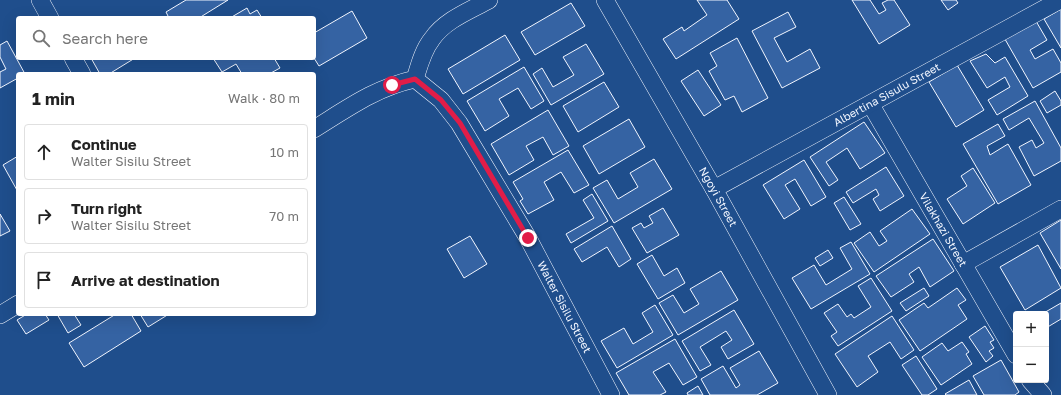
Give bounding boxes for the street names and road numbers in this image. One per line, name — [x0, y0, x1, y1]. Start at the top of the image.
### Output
street label: Albertina Sisulu Street — [831, 60, 942, 128]
street label: Ngoyi Street — [697, 165, 740, 229]
street label: Vilakhazi Street — [917, 190, 970, 269]
street label: Walter Sisilu Street — [535, 259, 594, 355]

